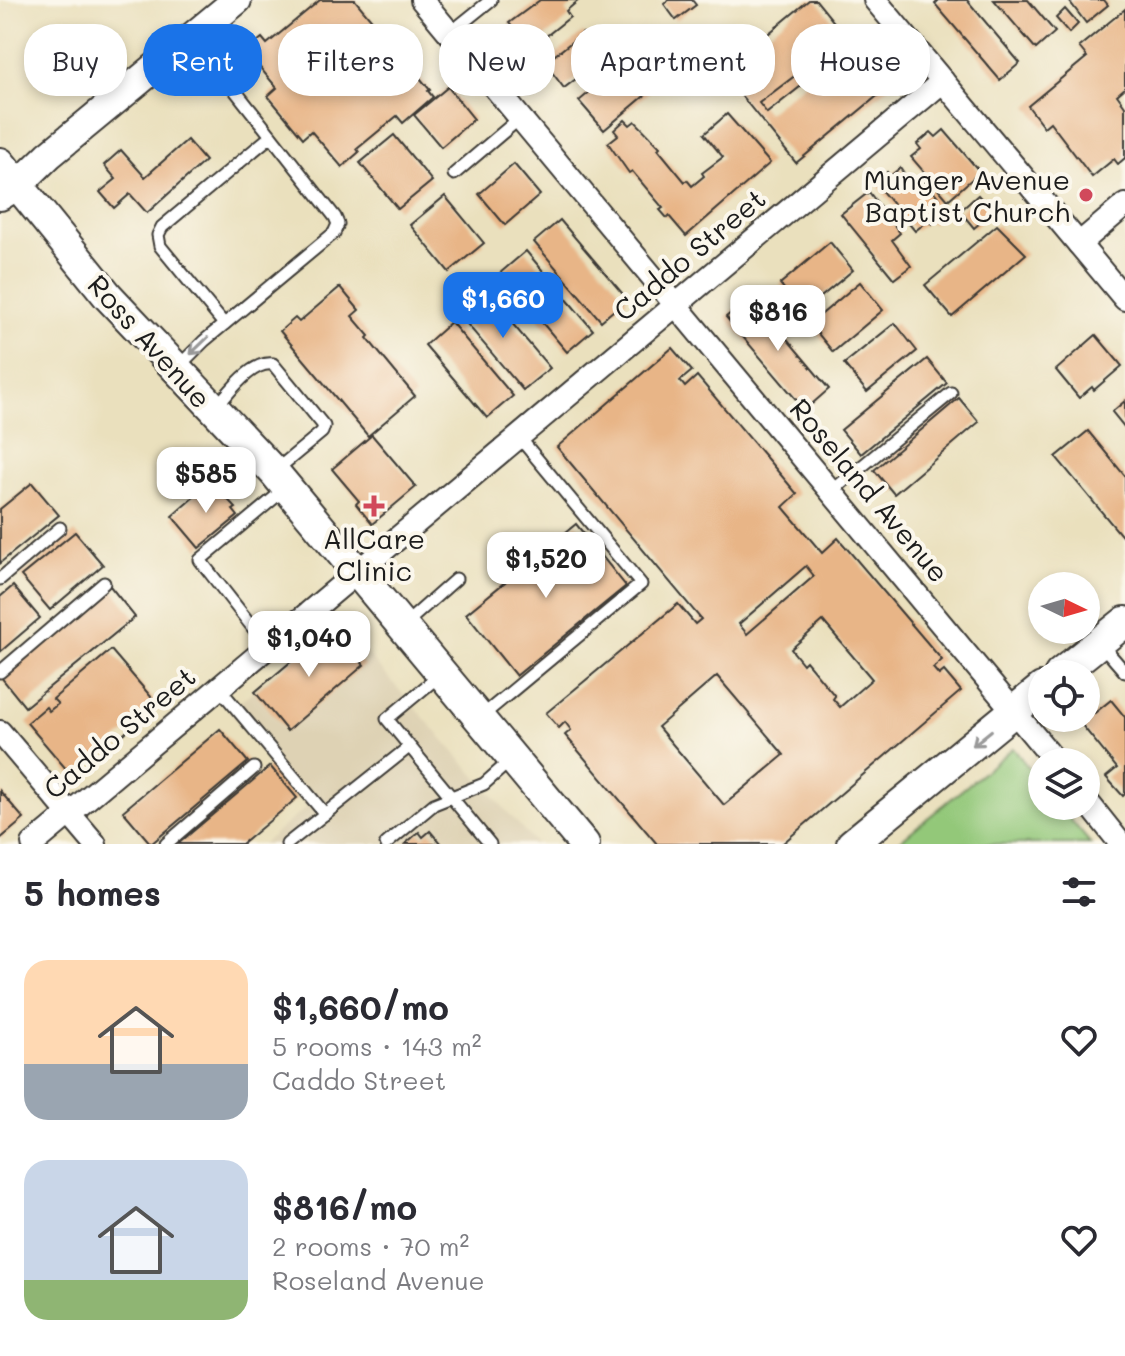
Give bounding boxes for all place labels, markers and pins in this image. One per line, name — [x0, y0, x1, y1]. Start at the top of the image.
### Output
place label: Munger Avenue Baptist Church — [863, 161, 1070, 229]
marker: Munger Avenue Baptist Church — [1077, 186, 1095, 204]
pin: $1,660 — [438, 272, 568, 340]
pin: $816 — [731, 285, 825, 353]
pin: $585 — [159, 447, 253, 515]
marker: AllCare Clinic — [363, 495, 385, 517]
place label: AllCare Clinic — [323, 520, 425, 588]
pin: $1,520 — [481, 532, 611, 600]
pin: $1,040 — [244, 611, 374, 679]

